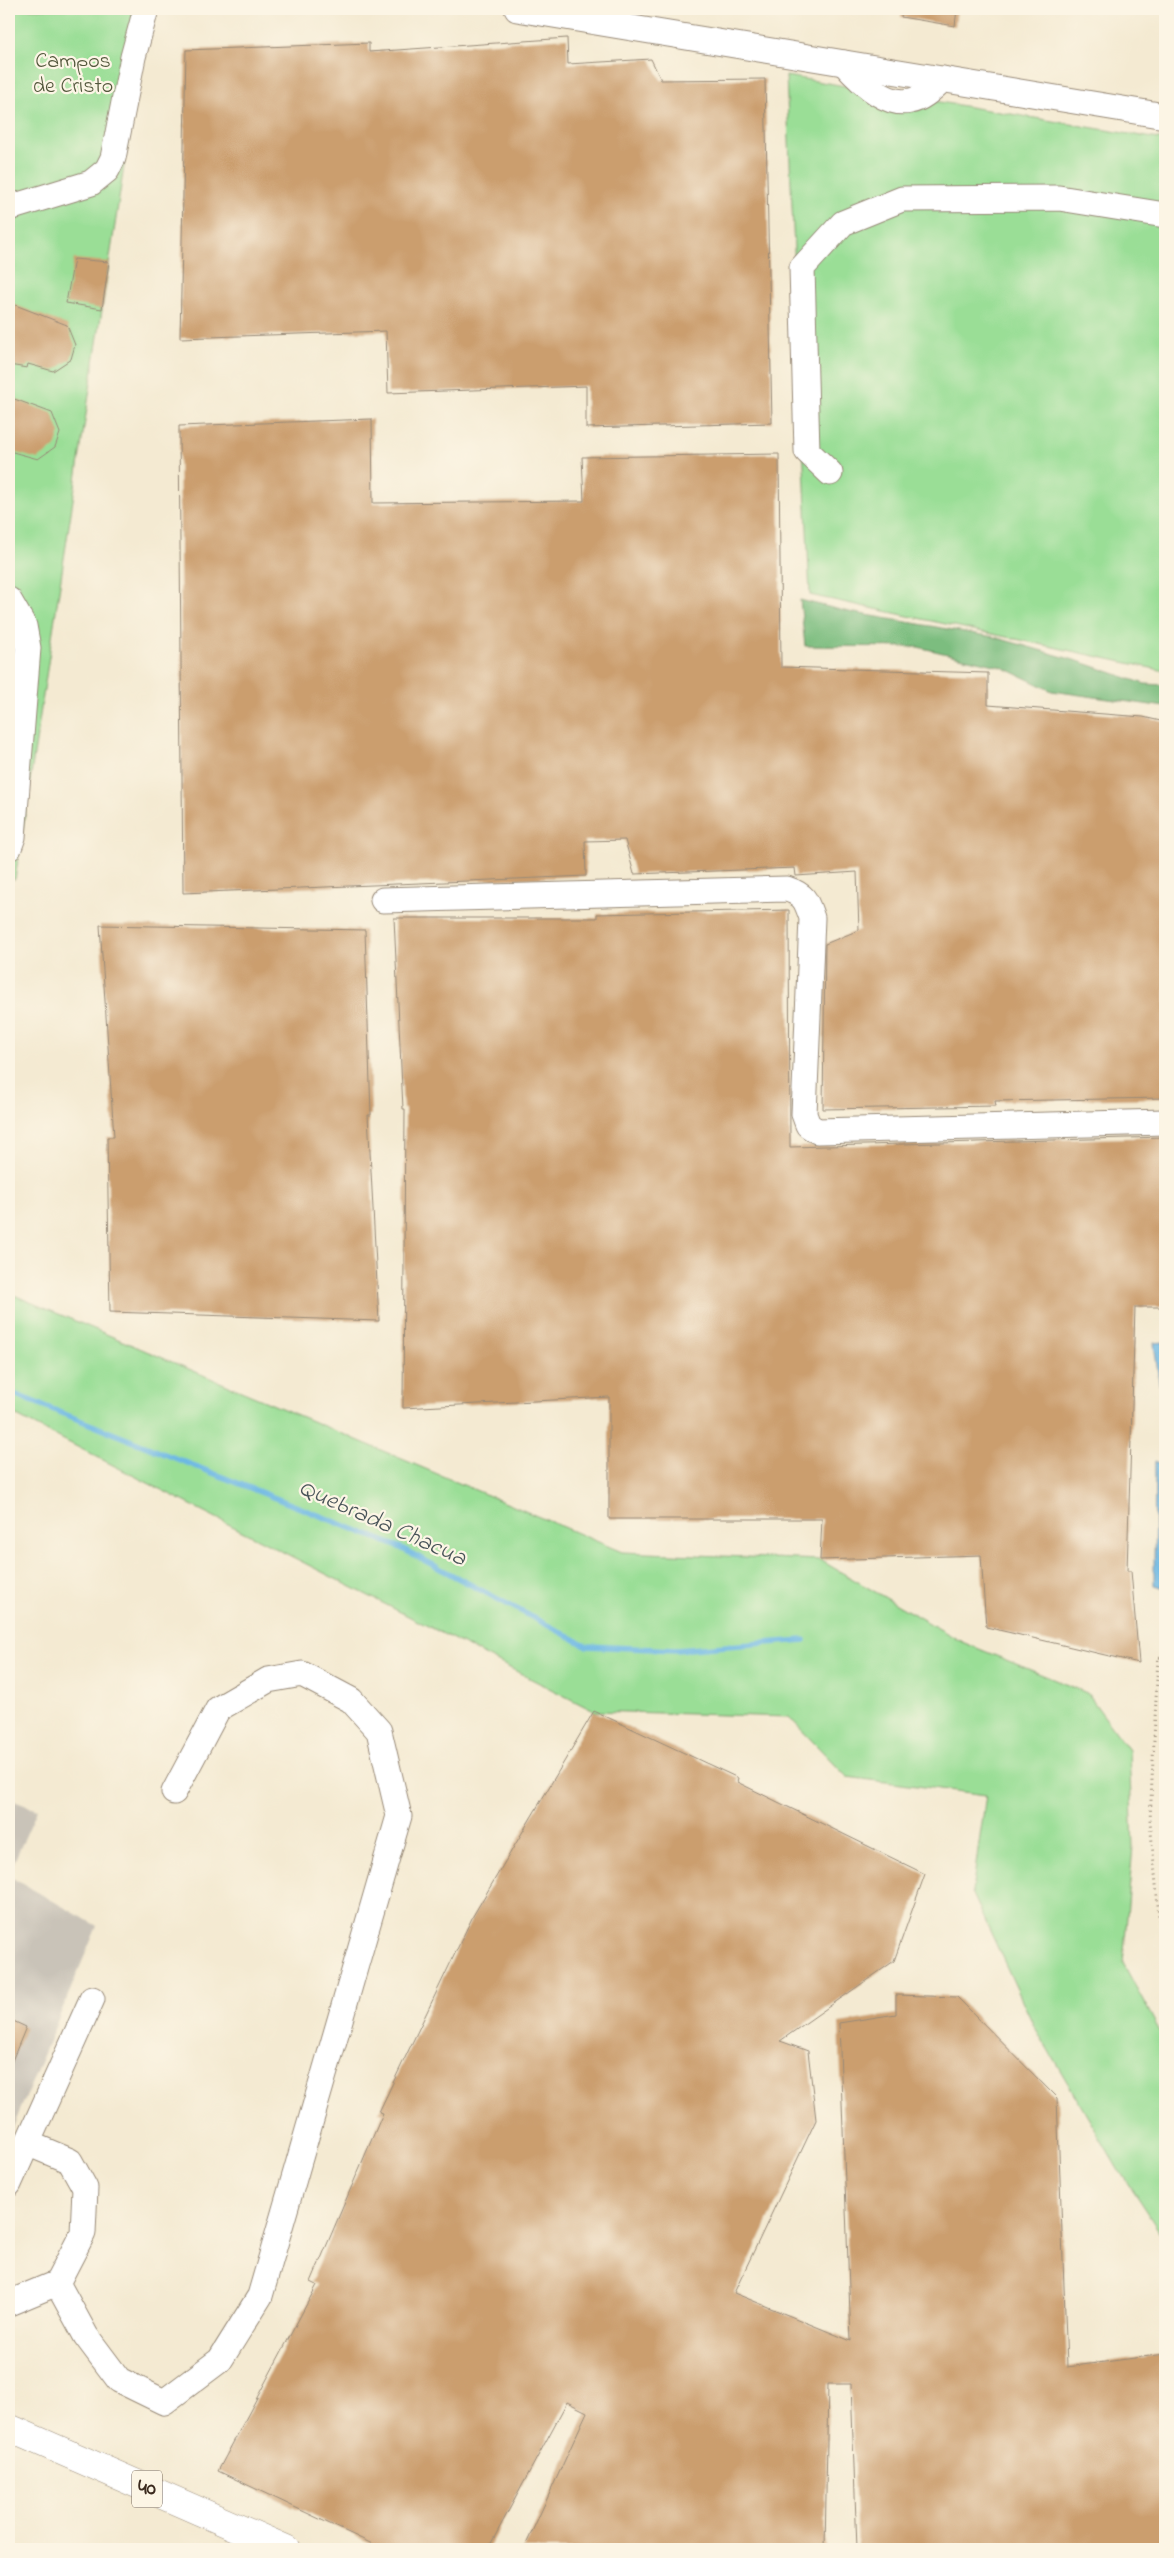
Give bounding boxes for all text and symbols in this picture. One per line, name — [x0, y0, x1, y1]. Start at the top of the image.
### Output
park label: Campos de Cristo — [33, 46, 113, 103]
water label: Quebrada Chacua — [293, 1471, 472, 1577]
road number: 40 — [132, 2470, 162, 2508]

